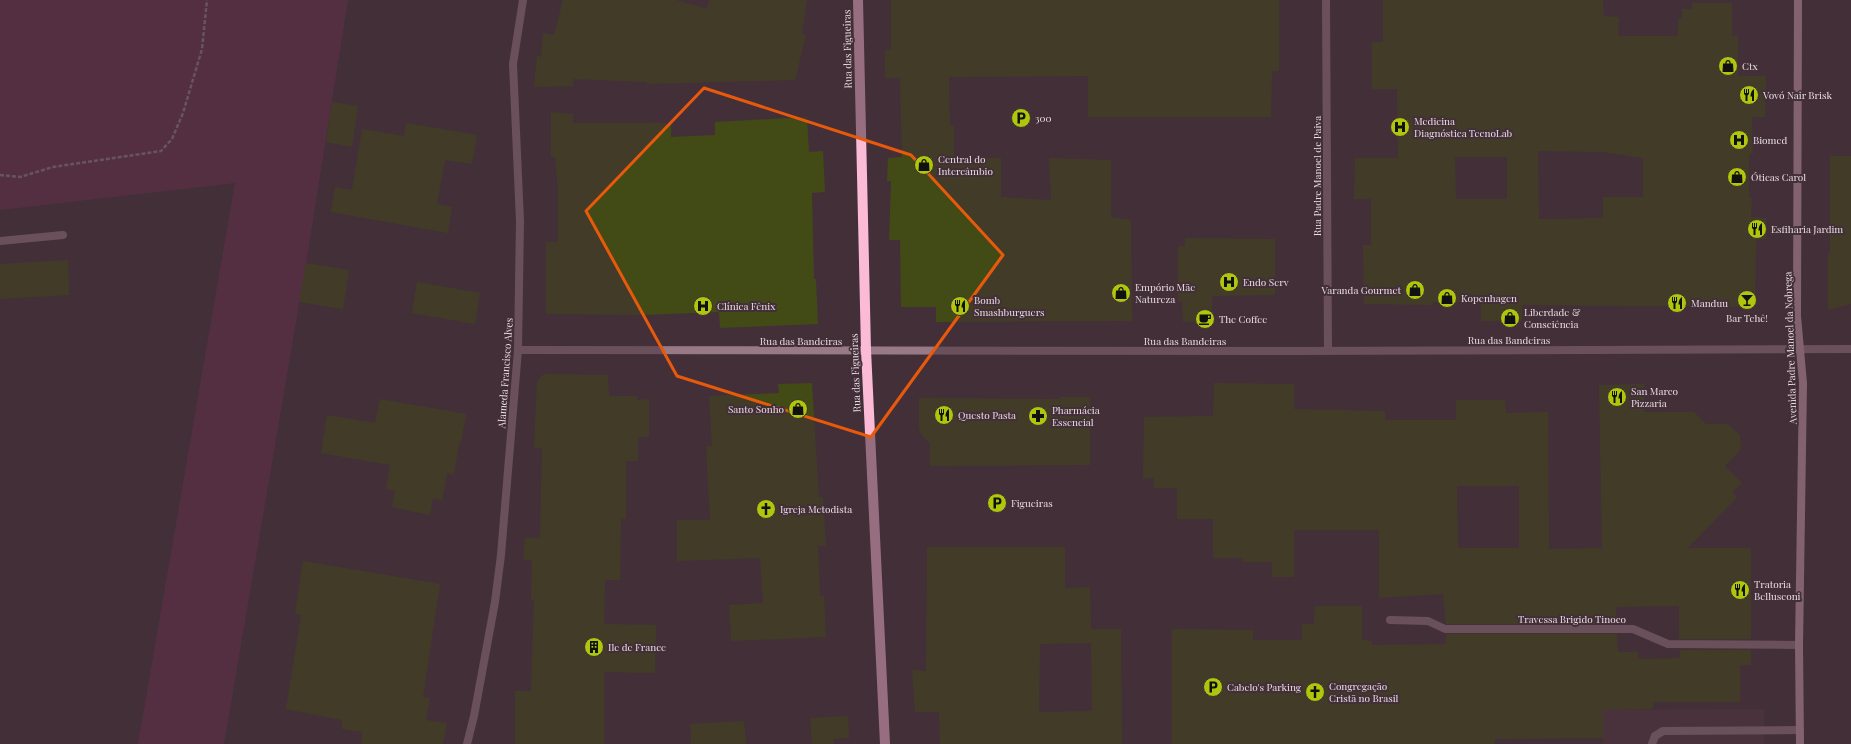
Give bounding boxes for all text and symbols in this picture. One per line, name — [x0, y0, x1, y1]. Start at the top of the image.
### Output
street label: Rua das Figueiras — [839, 9, 855, 89]
shop icon: Ctx — [1717, 55, 1739, 77]
place label: Ctx — [1742, 59, 1758, 73]
restaurant icon: Vovó Nair Brisk — [1738, 84, 1760, 106]
place label: Vovó Nair Brisk — [1762, 88, 1832, 102]
parking icon: 300 — [1010, 107, 1032, 129]
place label: 300 — [1035, 111, 1052, 125]
place label: Medicina Diagnóstica TecnoLab — [1414, 114, 1513, 140]
street label: Rua Padre Manoel de Paiva — [1310, 116, 1324, 236]
hospital icon: Medicina Diagnóstica TecnoLab — [1389, 116, 1411, 138]
hospital icon: Biomed — [1728, 129, 1750, 151]
place label: Biomed — [1753, 133, 1788, 147]
place label: Central do Intercâmbio — [938, 152, 993, 178]
shop icon: Central do Intercâmbio — [913, 154, 935, 176]
shop icon: Óticas Carol — [1726, 166, 1748, 188]
place label: Óticas Carol — [1751, 170, 1806, 184]
restaurant icon: Esfiharia Jardim — [1746, 218, 1768, 240]
place label: Esfiharia Jardim — [1771, 222, 1843, 236]
hospital icon: Endo Serv — [1218, 271, 1240, 293]
street label: Avenida Padre Manoel da Nobrega — [1780, 271, 1800, 426]
place label: Endo Serv — [1243, 275, 1289, 289]
shop icon: Varanda Gourmet — [1404, 279, 1426, 301]
place label: Empório Mãe Natureza — [1135, 280, 1195, 306]
shop icon: Empório Mãe Natureza — [1110, 282, 1132, 304]
place label: Varanda Gourmet — [1321, 283, 1401, 297]
shop icon: Kopenhagen — [1436, 287, 1458, 309]
bar icon: Bar Tchê! — [1736, 289, 1758, 311]
place label: Kopenhagen — [1461, 291, 1517, 305]
restaurant icon: Manduu — [1666, 292, 1688, 314]
place label: Bomb Smashburguers — [974, 293, 1045, 319]
hospital icon: Clínica Fênix — [692, 295, 714, 317]
restaurant icon: Bomb Smashburguers — [949, 295, 971, 317]
place label: Manduu — [1691, 296, 1728, 310]
place label: Clínica Fênix — [717, 299, 776, 313]
place label: Liberdade & Consciência — [1524, 305, 1581, 331]
shop icon: Liberdade & Consciência — [1499, 307, 1521, 329]
cafe icon: The Coffee — [1194, 308, 1216, 330]
place label: Bar Tchê! — [1726, 311, 1768, 325]
place label: The Coffee — [1219, 312, 1267, 326]
street label: Alameda Francisco Alves — [494, 317, 516, 430]
street label: Rua das Figueiras — [847, 333, 863, 413]
street label: Rua das Bandeiras — [1468, 333, 1550, 347]
street label: Rua das Bandeiras — [760, 334, 842, 348]
street label: Rua das Bandeiras — [1144, 334, 1226, 348]
place label: San Marco Pizzaria — [1631, 384, 1679, 410]
restaurant icon: San Marco Pizzaria — [1606, 386, 1628, 408]
shop icon: Santo Sonho — [787, 398, 809, 420]
place label: Santo Sonho — [728, 402, 785, 416]
place label: Pharmácia Essencial — [1052, 403, 1100, 429]
restaurant icon: Questo Pasta — [933, 404, 955, 426]
pharmacy icon: Pharmácia Essencial — [1027, 405, 1049, 427]
place label: Questo Pasta — [958, 408, 1016, 422]
parking icon: Figueiras — [986, 492, 1008, 514]
place label: Figueiras — [1011, 496, 1053, 510]
church icon: Igreja Metodista — [755, 498, 777, 520]
place label: Igreja Metodista — [780, 502, 852, 516]
place label: Tratoria Bellusconi — [1754, 577, 1801, 603]
restaurant icon: Tratoria Bellusconi — [1729, 579, 1751, 601]
street label: Travessa Brigido Tinoco — [1518, 612, 1627, 626]
building icon: Ile de France — [583, 636, 605, 658]
place label: Ile de France — [608, 640, 666, 654]
parking icon: Cabelo's Parking — [1202, 676, 1224, 698]
place label: Congregação Cristã no Brasil — [1329, 679, 1399, 705]
place label: Cabelo's Parking — [1227, 680, 1302, 694]
church icon: Congregação Cristã no Brasil — [1304, 681, 1326, 703]

